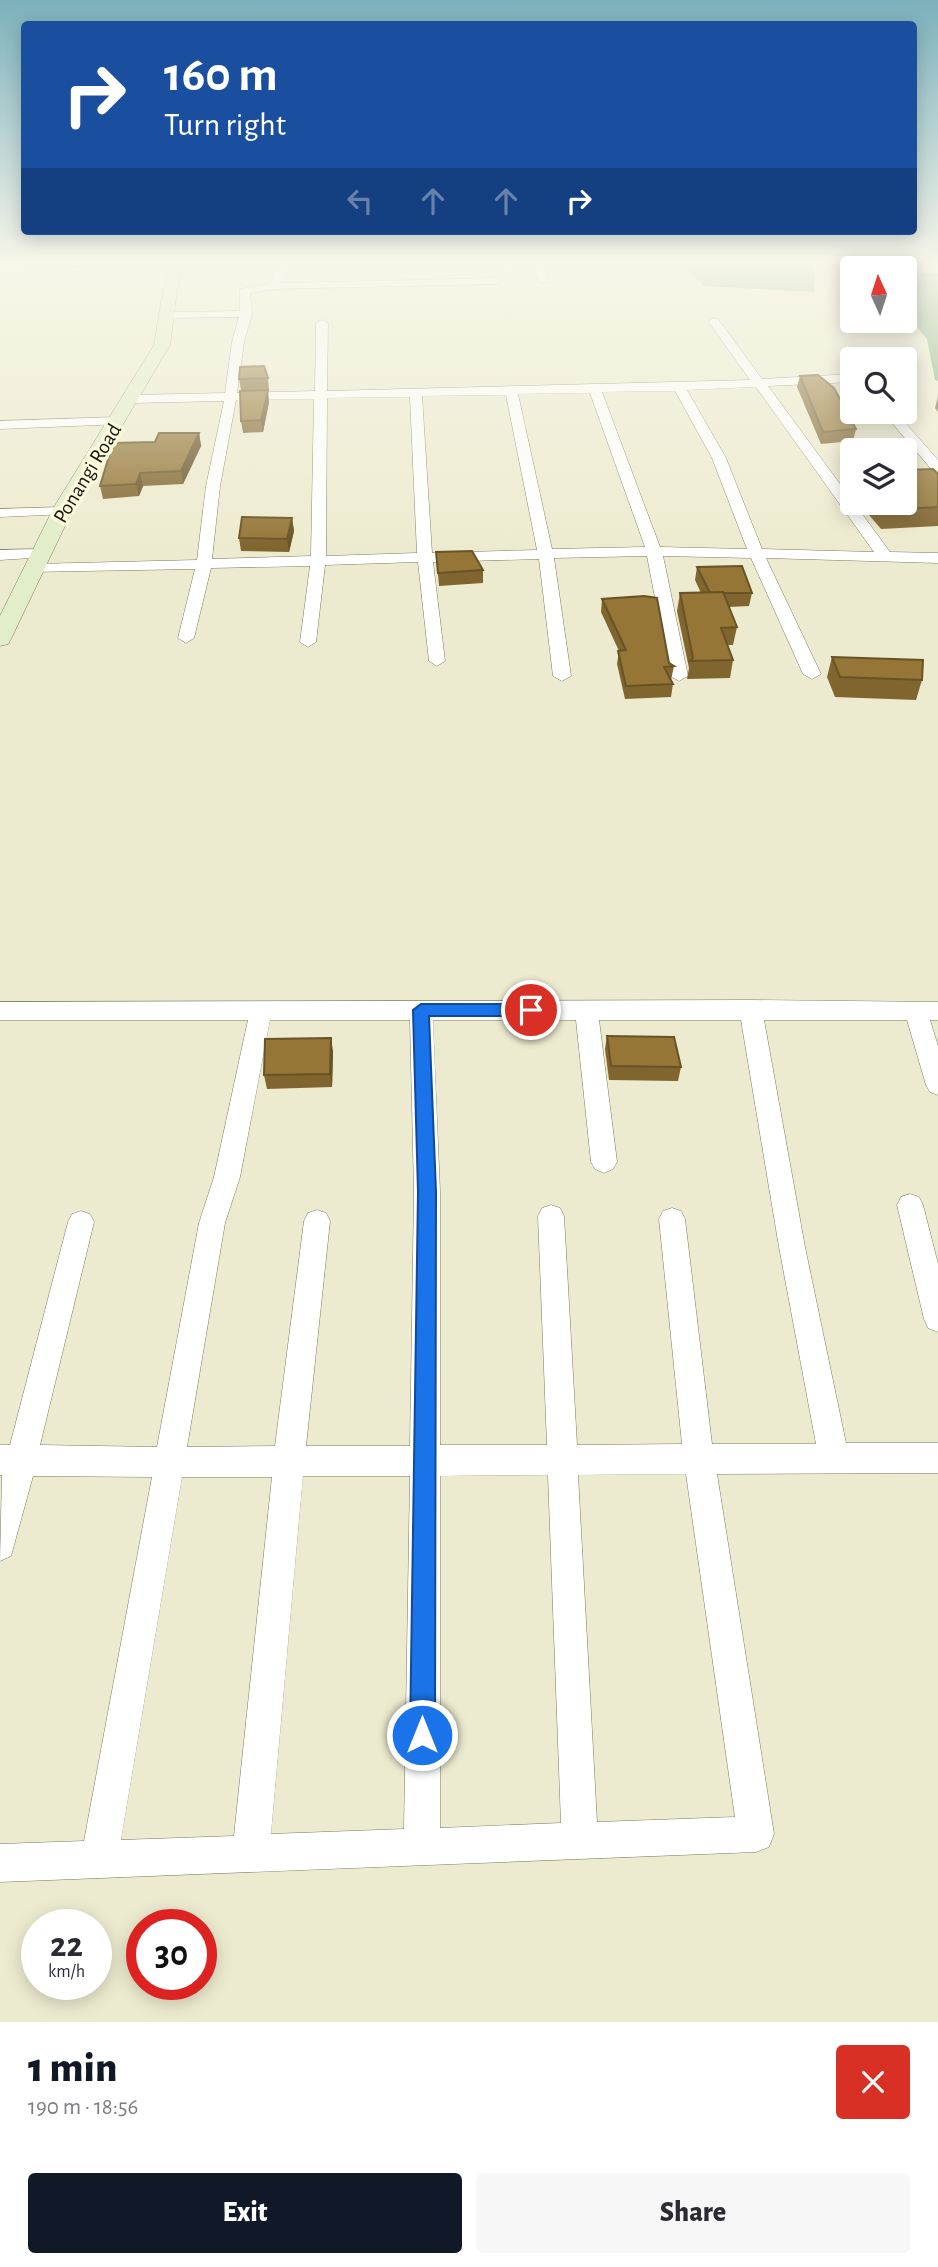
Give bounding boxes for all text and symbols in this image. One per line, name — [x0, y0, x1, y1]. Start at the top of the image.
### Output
icon: right — [49, 49, 140, 140]
text: 160 m — [164, 51, 278, 100]
text: Turn right — [164, 109, 286, 141]
icon: left — [341, 182, 379, 220]
icon: ahead — [414, 182, 452, 220]
icon: ahead — [487, 182, 525, 220]
icon: right — [560, 182, 598, 220]
north arrow — [840, 256, 917, 332]
map controls — [840, 256, 917, 515]
button: search — [840, 347, 917, 424]
street label: Ponangi Road — [50, 420, 125, 527]
button: layers — [840, 438, 917, 515]
pin — [501, 980, 561, 1040]
icon: arrive — [512, 991, 550, 1029]
position arrow — [385, 1698, 459, 1772]
speed limit sign: 30 — [126, 1909, 217, 2000]
text: 22 — [50, 1928, 83, 1963]
text: km/h — [48, 1963, 85, 1981]
button: close — [836, 2045, 910, 2119]
text: 1 min — [28, 2047, 117, 2089]
text: 190 m · 18:56 — [28, 2096, 138, 2119]
button: Exit — [28, 2173, 462, 2253]
button: Share — [476, 2173, 910, 2253]

